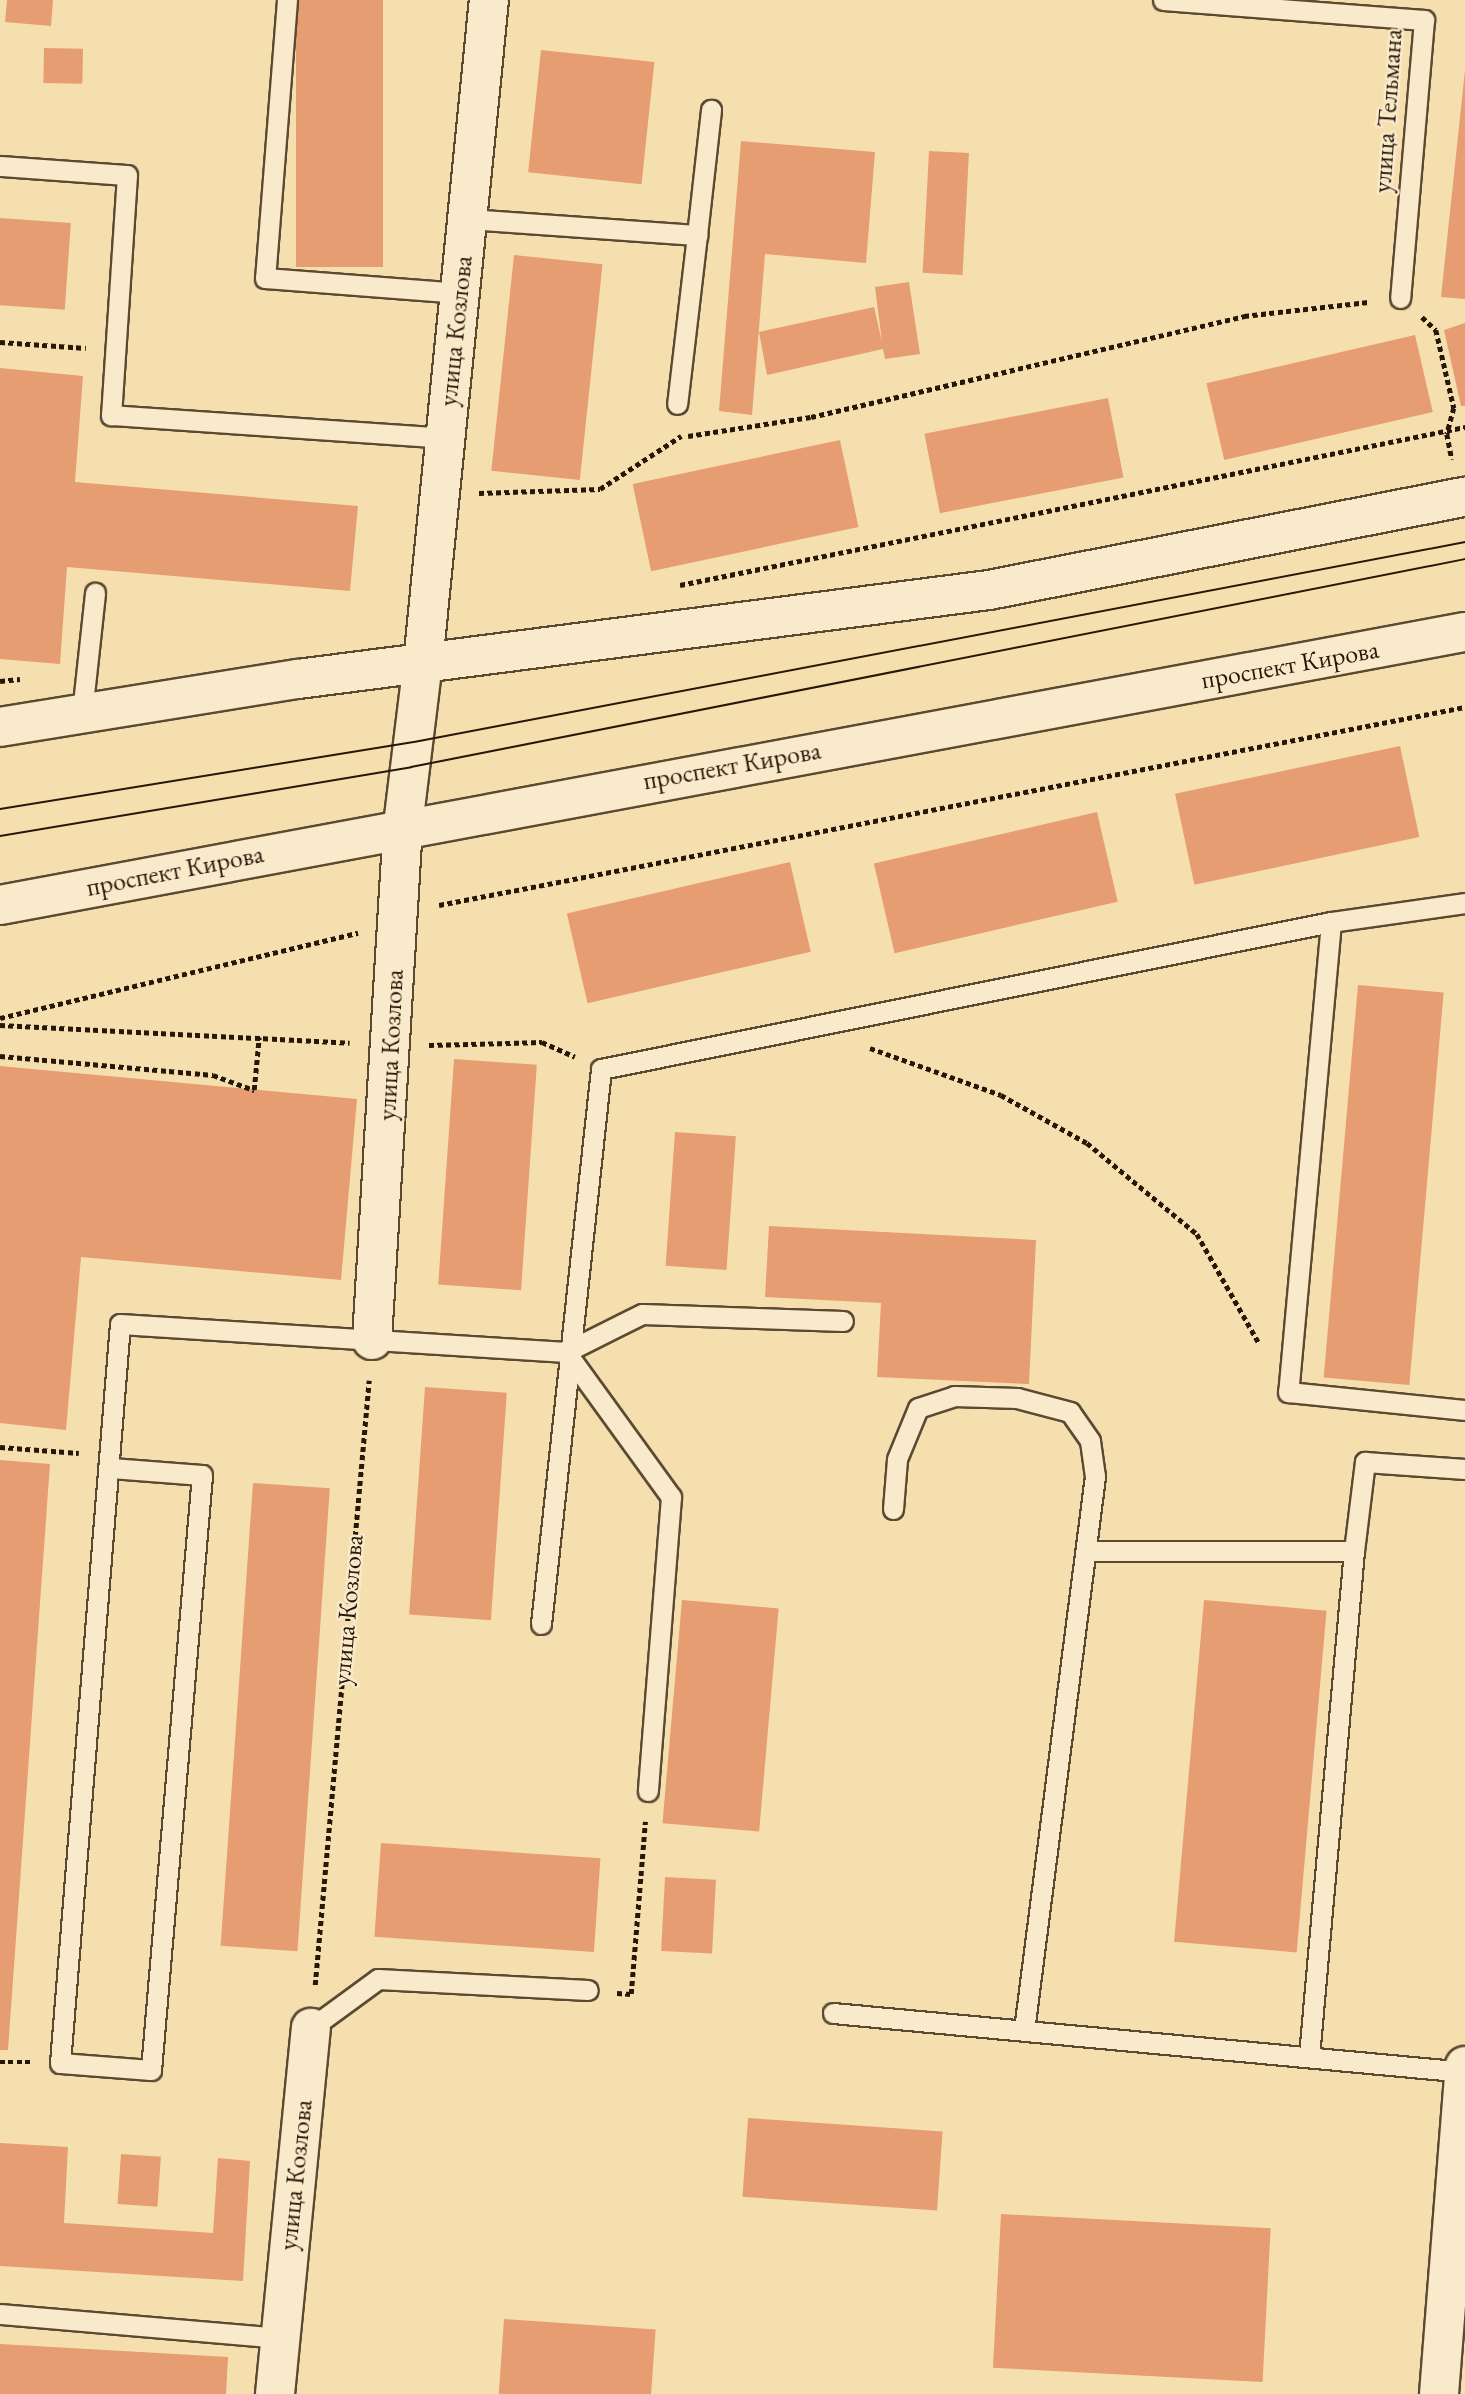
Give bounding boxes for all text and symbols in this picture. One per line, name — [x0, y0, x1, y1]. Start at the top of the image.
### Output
street label: улица Тельмана — [1367, 28, 1409, 194]
street label: улица Козлова — [433, 254, 479, 408]
street label: проспект Кирова — [1199, 634, 1381, 696]
street label: проспект Кирова — [641, 735, 823, 797]
street label: проспект Кирова — [84, 839, 266, 903]
street label: улица Козлова — [371, 969, 411, 1121]
street label: улица Козлова — [326, 1533, 370, 1687]
street label: улица Козлова — [273, 2098, 319, 2252]

